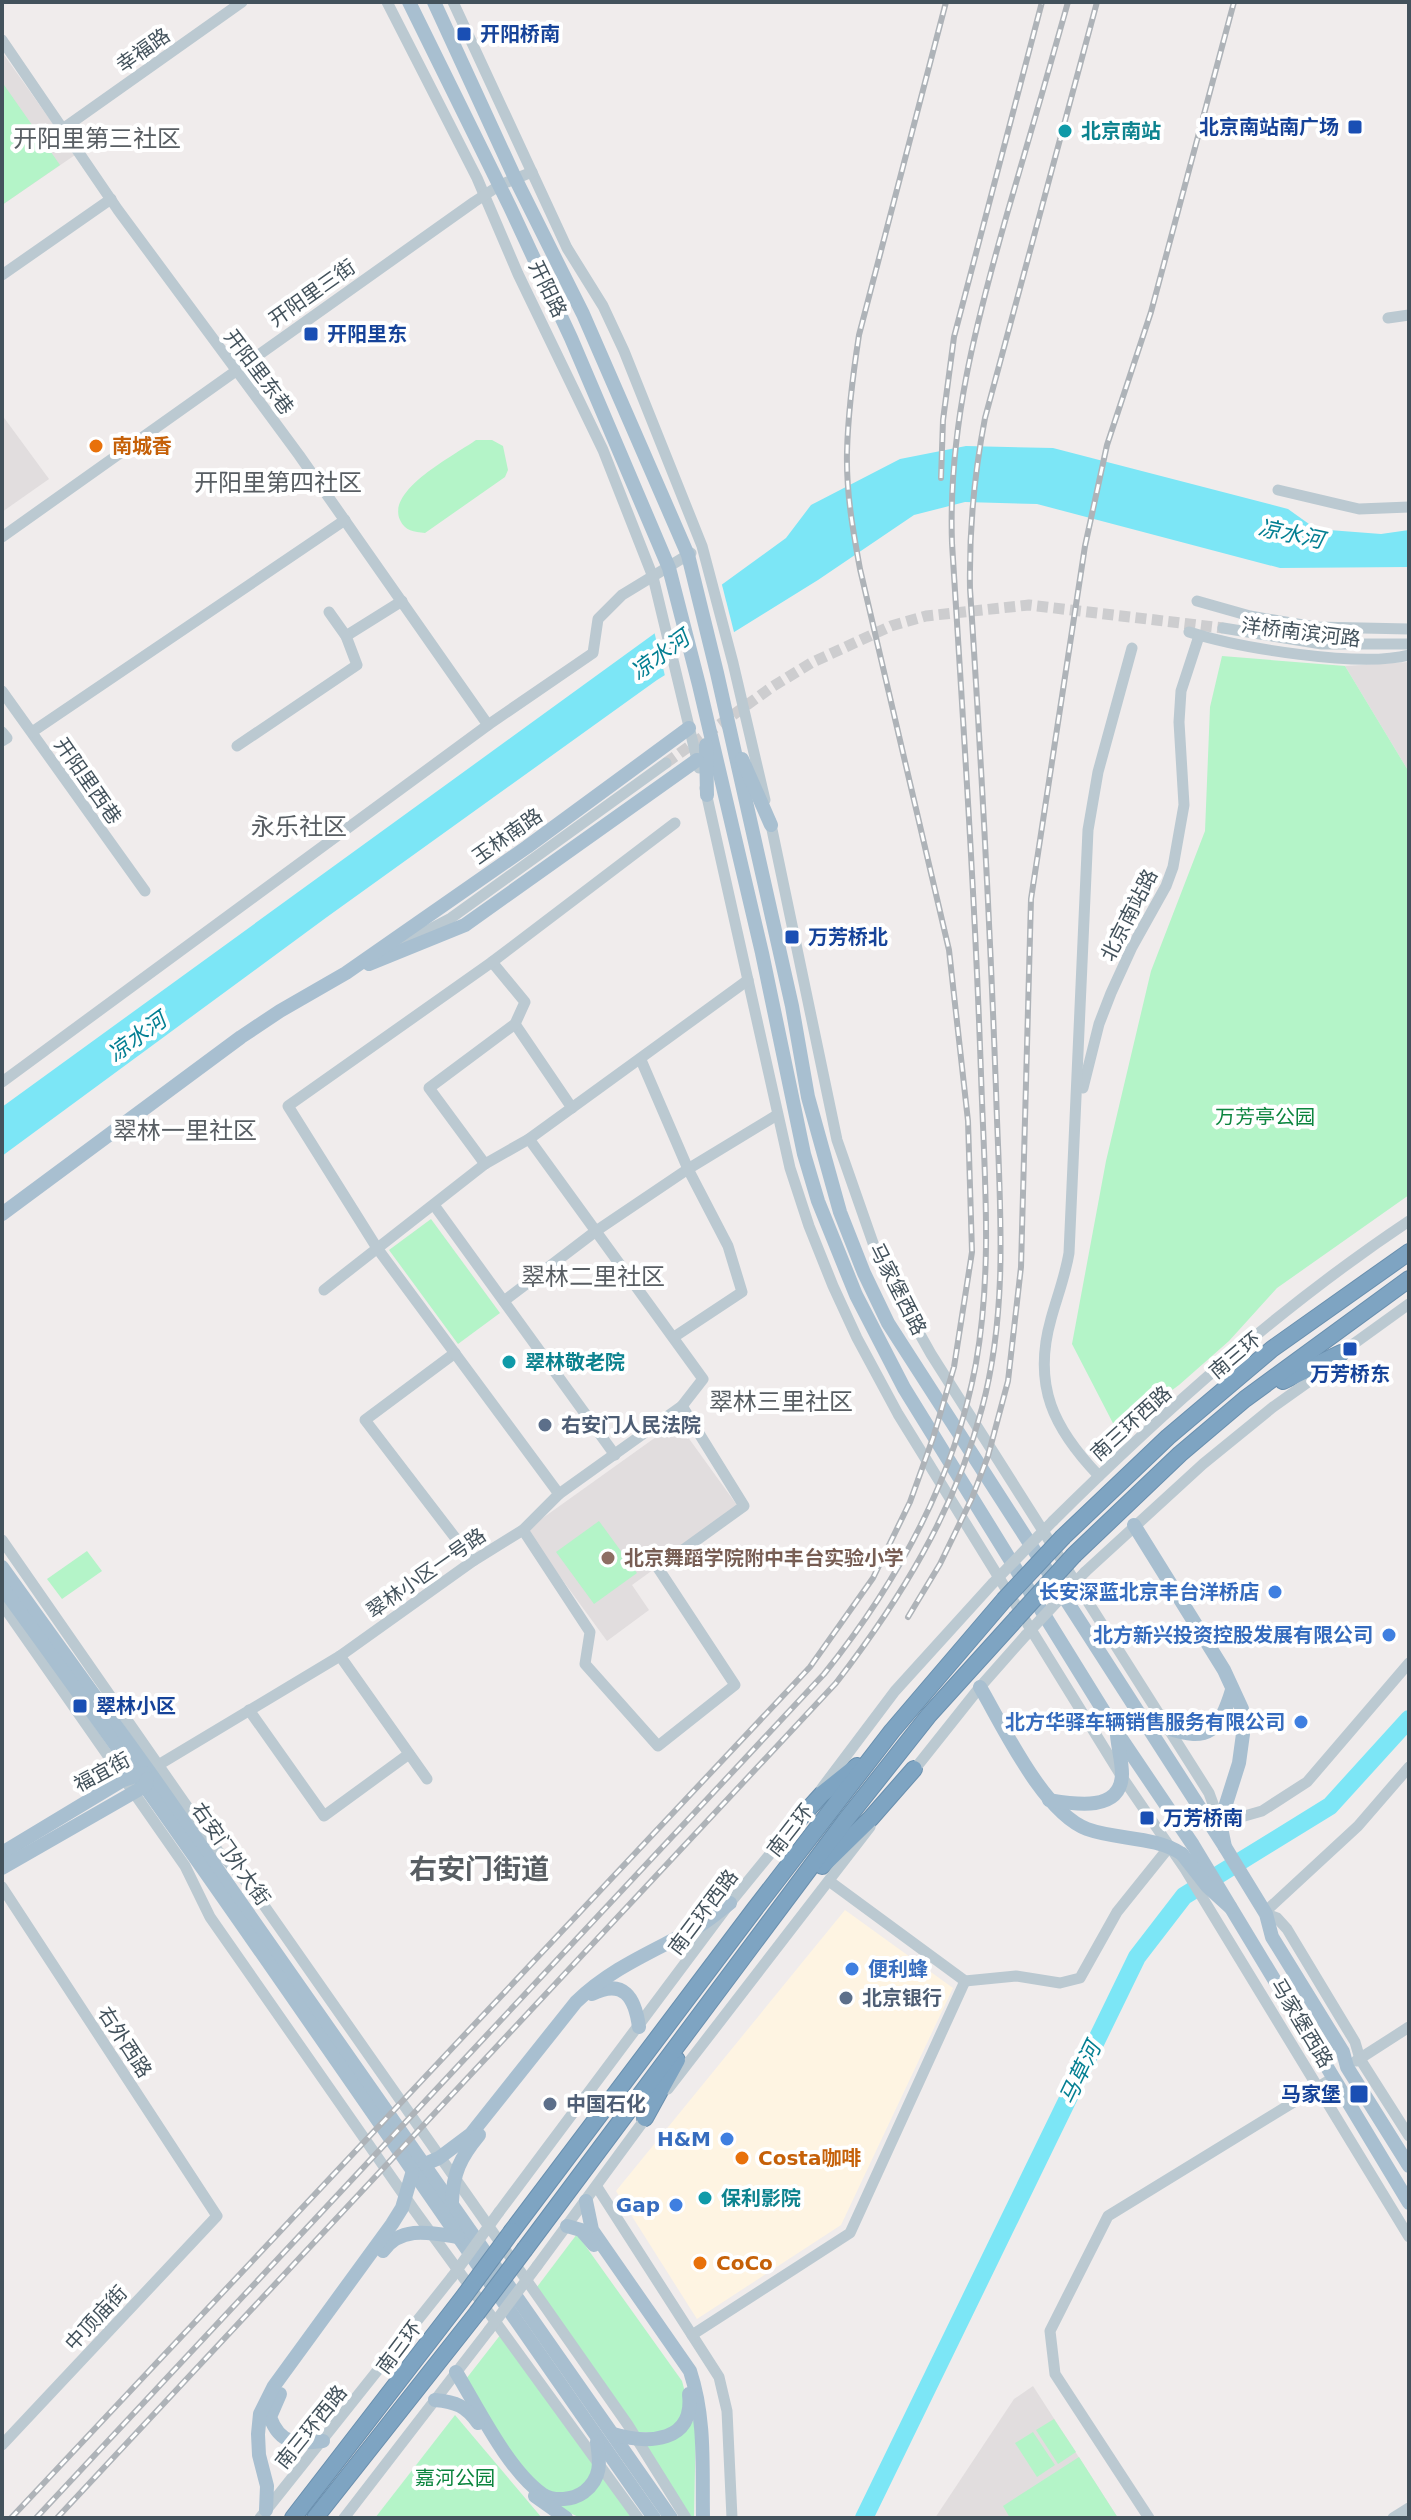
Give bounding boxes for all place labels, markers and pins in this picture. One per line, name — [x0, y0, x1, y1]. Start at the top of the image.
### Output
place label: 开阳桥南 — [480, 22, 560, 46]
marker: 开阳桥南 — [455, 25, 473, 43]
place label: 北京南站南广场 — [1199, 115, 1339, 139]
marker: 北京南站南广场 — [1346, 118, 1364, 136]
place label: 北京南站 — [1081, 119, 1161, 143]
marker: 北京南站 — [1056, 122, 1074, 140]
place label: 开阳里东 — [327, 322, 407, 346]
marker: 开阳里东 — [302, 325, 320, 343]
place label: 南城香 — [112, 434, 172, 458]
marker: 南城香 — [87, 437, 105, 455]
place label: 万芳桥北 — [808, 925, 888, 949]
marker: 万芳桥北 — [783, 928, 801, 946]
marker: 万芳桥东 — [1341, 1340, 1359, 1358]
place label: 翠林敬老院 — [525, 1350, 625, 1374]
marker: 翠林敬老院 — [500, 1353, 518, 1371]
place label: 万芳桥东 — [1310, 1362, 1390, 1386]
place label: 右安门人民法院 — [561, 1413, 701, 1437]
marker: 右安门人民法院 — [536, 1416, 554, 1434]
place label: 北京舞蹈学院附中丰台实验小学 — [624, 1546, 904, 1570]
marker: 北京舞蹈学院附中丰台实验小学 — [599, 1549, 617, 1567]
place label: 长安深蓝北京丰台洋桥店 — [1039, 1580, 1259, 1604]
marker: 长安深蓝北京丰台洋桥店 — [1266, 1583, 1284, 1601]
place label: 北方新兴投资控股发展有限公司 — [1093, 1623, 1373, 1647]
marker: 北方新兴投资控股发展有限公司 — [1380, 1626, 1398, 1644]
place label: 翠林小区 — [96, 1694, 176, 1718]
marker: 翠林小区 — [71, 1697, 89, 1715]
place label: 北方华驿车辆销售服务有限公司 — [1005, 1710, 1285, 1734]
marker: 北方华驿车辆销售服务有限公司 — [1292, 1713, 1310, 1731]
place label: 万芳桥南 — [1163, 1806, 1243, 1830]
marker: 万芳桥南 — [1138, 1809, 1156, 1827]
place label: 便利蜂 — [868, 1957, 928, 1981]
marker: 便利蜂 — [843, 1960, 861, 1978]
place label: 北京银行 — [862, 1986, 942, 2010]
marker: 北京银行 — [837, 1989, 855, 2007]
place label: 马家堡 — [1281, 2082, 1341, 2106]
marker: 马家堡 — [1348, 2083, 1370, 2105]
place label: 中国石化 — [566, 2092, 646, 2116]
marker: 中国石化 — [541, 2095, 559, 2113]
place label: H&M — [657, 2127, 711, 2151]
marker: H&M — [718, 2130, 736, 2148]
place label: Costa咖啡 — [758, 2146, 861, 2170]
marker: Costa咖啡 — [733, 2149, 751, 2167]
place label: 保利影院 — [721, 2186, 801, 2210]
marker: 保利影院 — [696, 2189, 714, 2207]
place label: Gap — [616, 2193, 660, 2217]
marker: Gap — [667, 2196, 685, 2214]
place label: CoCo — [716, 2251, 773, 2275]
marker: CoCo — [691, 2254, 709, 2272]

